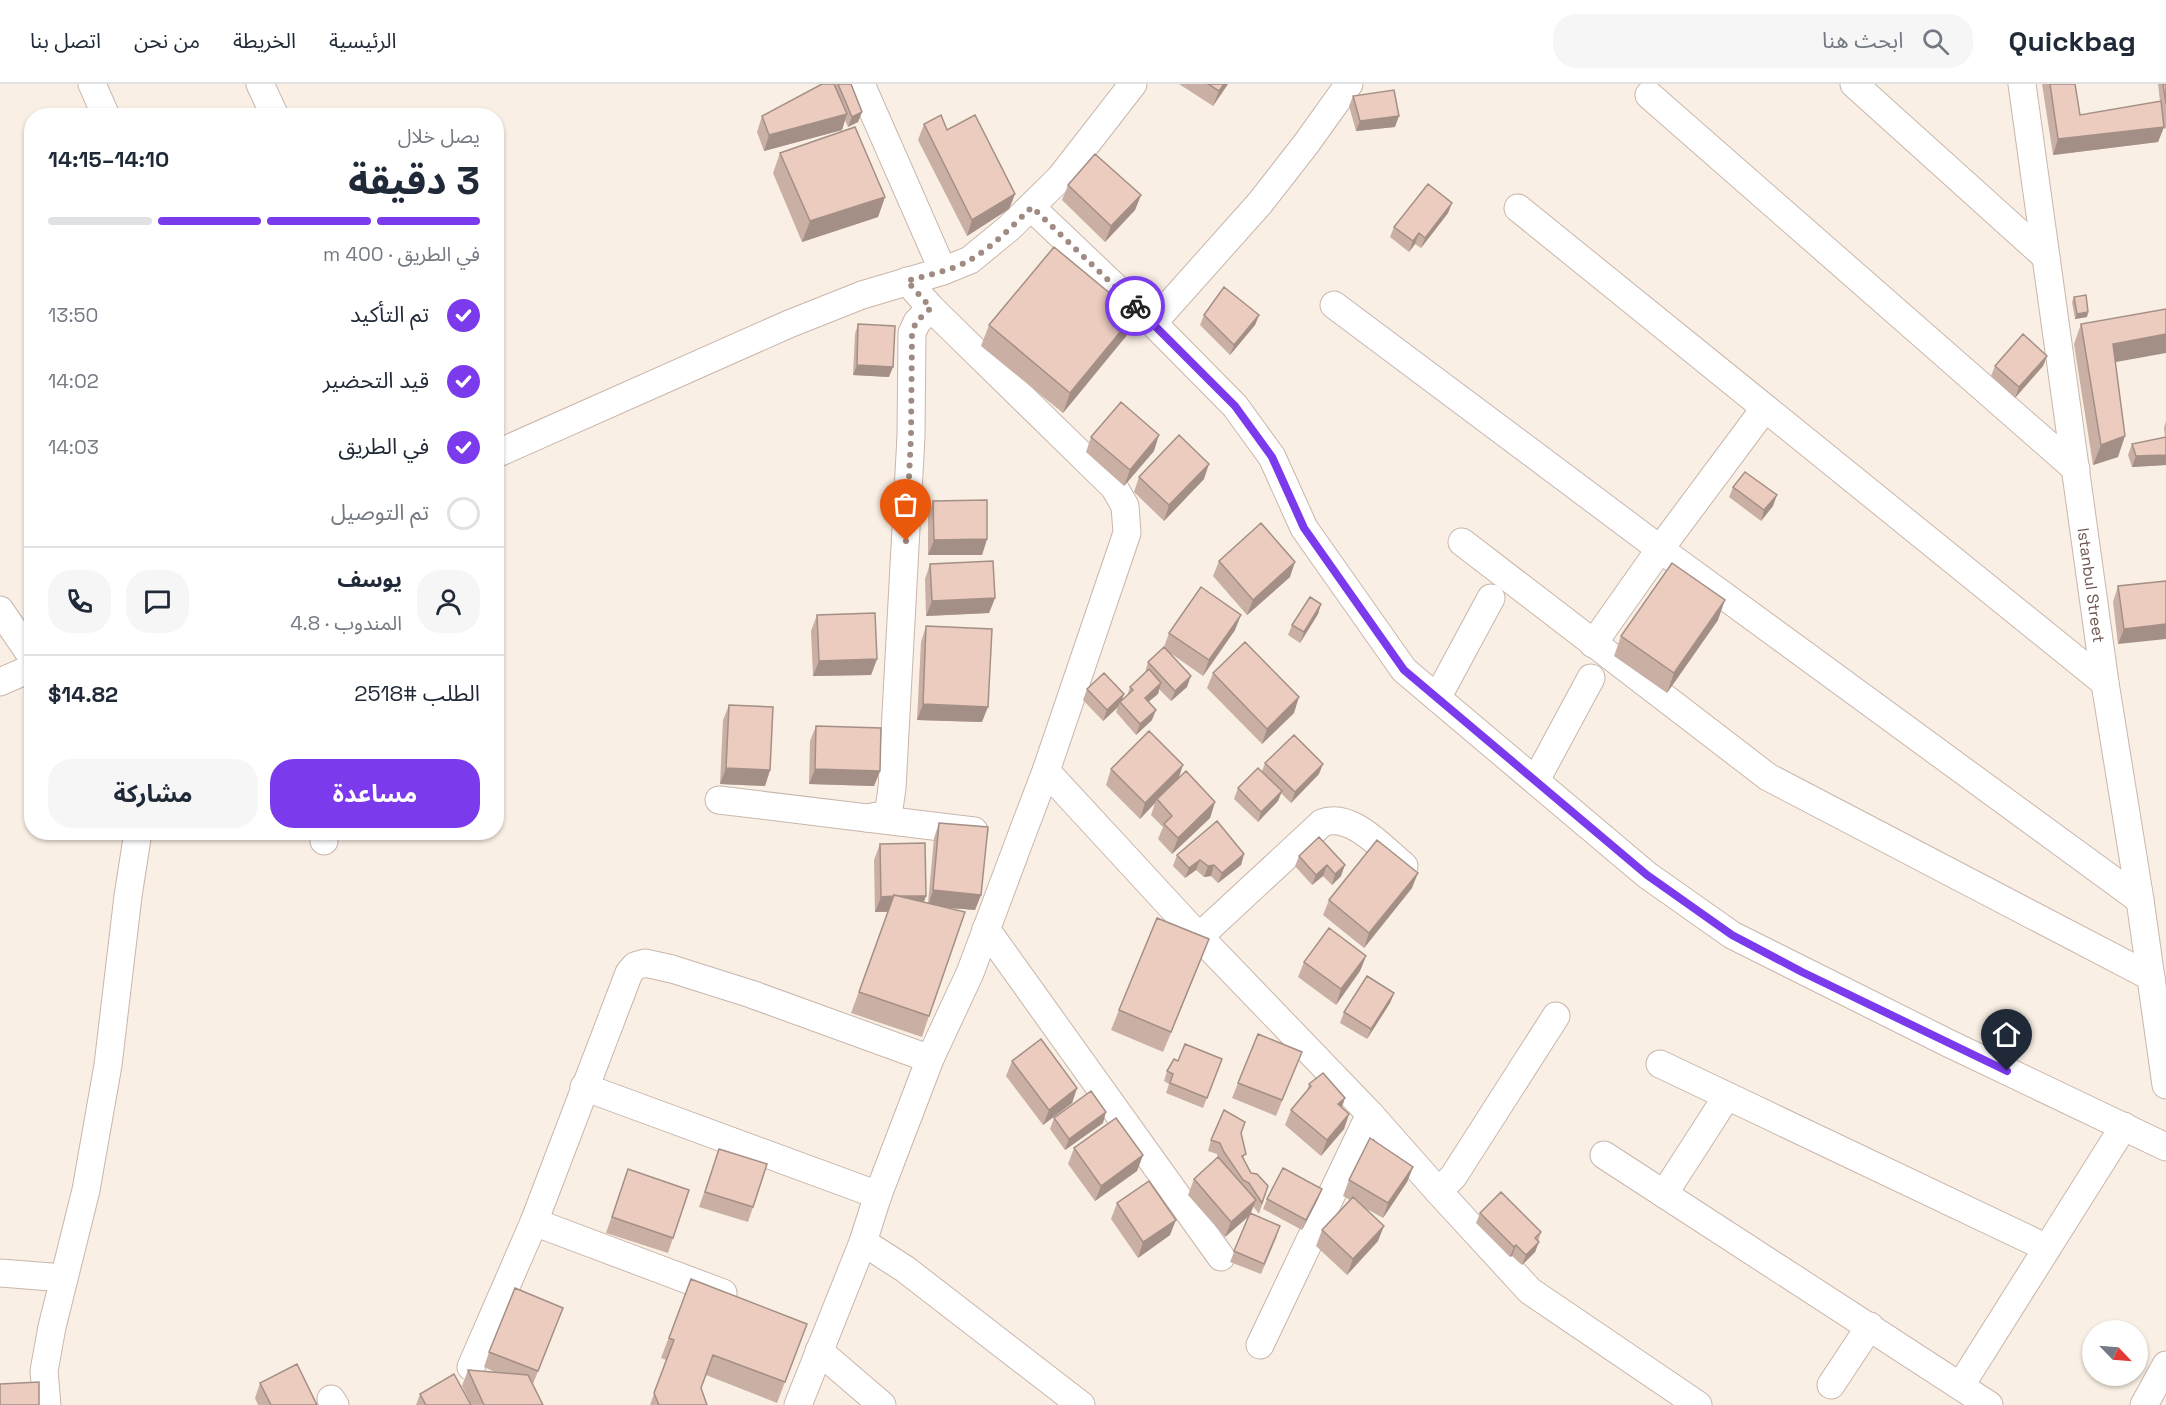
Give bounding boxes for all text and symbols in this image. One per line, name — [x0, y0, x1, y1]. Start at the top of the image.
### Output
search box — [1553, 14, 1973, 68]
text: Quickbag — [2009, 23, 2136, 59]
icon: search — [1919, 25, 1952, 58]
text: ابحث هنا — [1822, 26, 1904, 54]
text: اتصل بنا — [30, 27, 101, 54]
text: من نحن — [134, 27, 200, 54]
text: الخريطة — [233, 27, 296, 54]
text: الرئيسية — [329, 27, 396, 54]
text: يصل خلال — [398, 123, 480, 149]
text: 14:10–14:15 — [48, 145, 169, 173]
text: 3 دقيقة — [348, 156, 480, 205]
text: في الطريق · 400 m — [323, 241, 480, 267]
courier — [1105, 276, 1165, 336]
icon: bike — [1119, 290, 1152, 323]
icon: check — [447, 299, 480, 332]
text: تم التأكيد — [350, 300, 429, 328]
text: 13:50 — [48, 302, 98, 328]
icon: check — [447, 365, 480, 398]
text: قيد التحضير — [323, 366, 429, 394]
text: 14:02 — [48, 368, 99, 394]
icon: check — [447, 431, 480, 464]
text: في الطريق — [338, 432, 429, 460]
text: 14:03 — [48, 434, 99, 460]
pin — [880, 479, 931, 541]
icon: bag — [889, 488, 922, 521]
text: تم التوصيل — [331, 498, 429, 526]
street label: Istanbul Street — [2073, 527, 2110, 644]
text: يوسف — [337, 565, 402, 593]
button: phone — [48, 570, 111, 633]
button: chat — [126, 570, 189, 633]
button: person — [417, 570, 480, 633]
text: المندوب · 4.8 — [290, 610, 402, 636]
text: الطلب #2518 — [354, 679, 480, 707]
text: $14.82 — [48, 680, 118, 708]
button: مشاركة — [48, 759, 258, 828]
button: مساعدة — [270, 759, 480, 828]
pin — [1981, 1009, 2032, 1071]
icon: home — [1990, 1018, 2023, 1051]
north arrow — [2082, 1320, 2148, 1386]
map controls — [2082, 1320, 2148, 1386]

